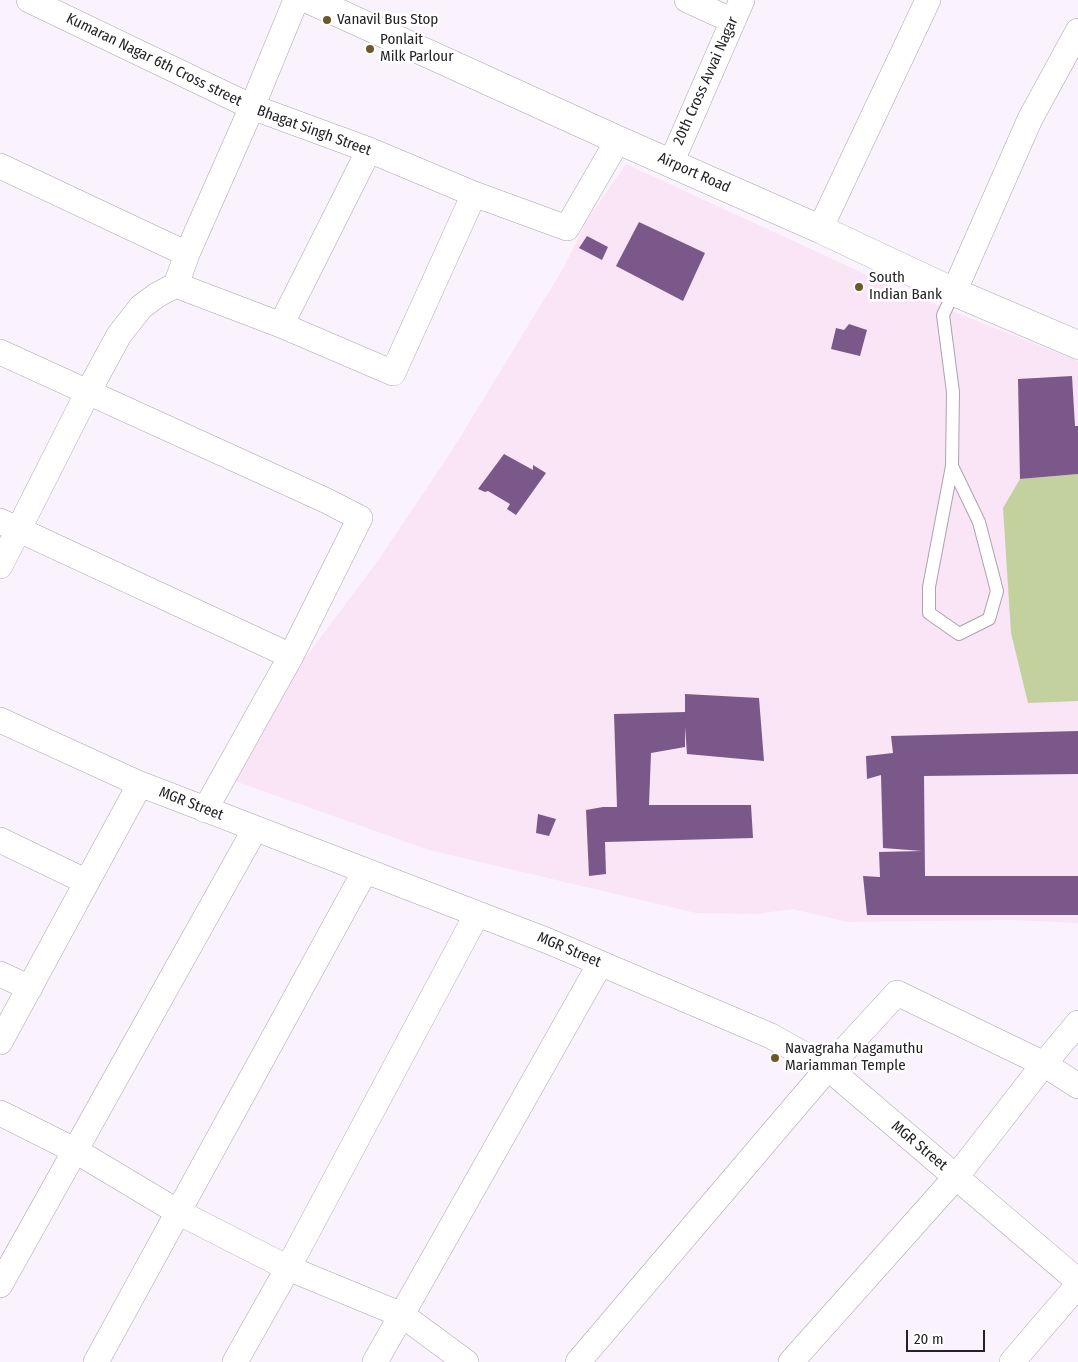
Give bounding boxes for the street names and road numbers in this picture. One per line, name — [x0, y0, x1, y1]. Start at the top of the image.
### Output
street label: Kumaran Nagar 6th Cross street — [63, 10, 245, 110]
street label: 20th Cross Avvai Nagar — [670, 14, 742, 148]
street label: Bhagat Singh Street — [254, 102, 374, 160]
street label: Airport Road — [655, 149, 733, 197]
street label: MGR Street — [156, 783, 226, 825]
street label: MGR Street — [534, 928, 604, 972]
street label: MGR Street — [887, 1117, 951, 1175]

